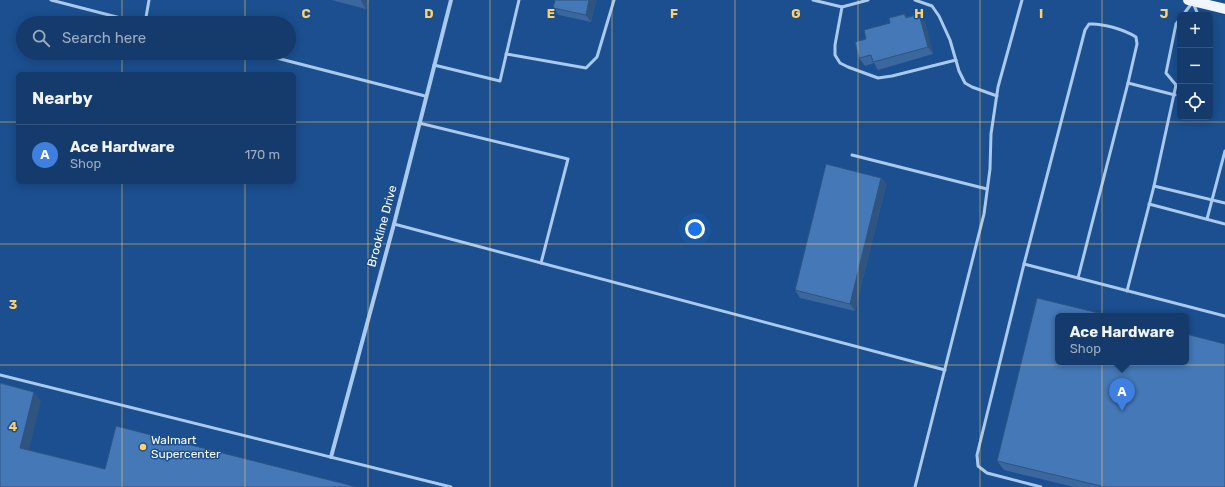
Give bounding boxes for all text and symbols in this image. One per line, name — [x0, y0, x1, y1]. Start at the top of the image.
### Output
text: C — [301, 6, 311, 21]
text: D — [424, 6, 434, 21]
text: E — [547, 6, 555, 21]
text: F — [670, 6, 678, 21]
text: G — [791, 6, 801, 21]
text: H — [914, 6, 924, 21]
text: I — [1039, 6, 1043, 21]
text: J — [1160, 6, 1168, 21]
map controls — [1177, 12, 1213, 120]
button: + — [1177, 12, 1213, 48]
search box — [16, 16, 296, 60]
icon: search — [30, 27, 52, 49]
text: Search here — [62, 29, 146, 47]
button: − — [1177, 48, 1213, 84]
button: locate — [1177, 84, 1213, 120]
text: Nearby — [32, 88, 93, 108]
text: Ace Hardware — [70, 138, 175, 156]
text: A — [40, 147, 50, 162]
text: 170 m — [245, 147, 280, 162]
text: Shop — [70, 156, 101, 171]
street label: Brookline Drive — [364, 183, 400, 268]
your location — [685, 219, 705, 239]
text: 3 — [9, 297, 18, 312]
popup — [1055, 313, 1189, 365]
text: Ace Hardware — [1070, 323, 1174, 341]
text: Shop — [1070, 341, 1101, 356]
pin: A — [1109, 378, 1135, 411]
text: 4 — [9, 419, 18, 434]
place label: Walmart Supercenter — [151, 433, 221, 461]
marker: Walmart Supercenter — [138, 442, 148, 452]

